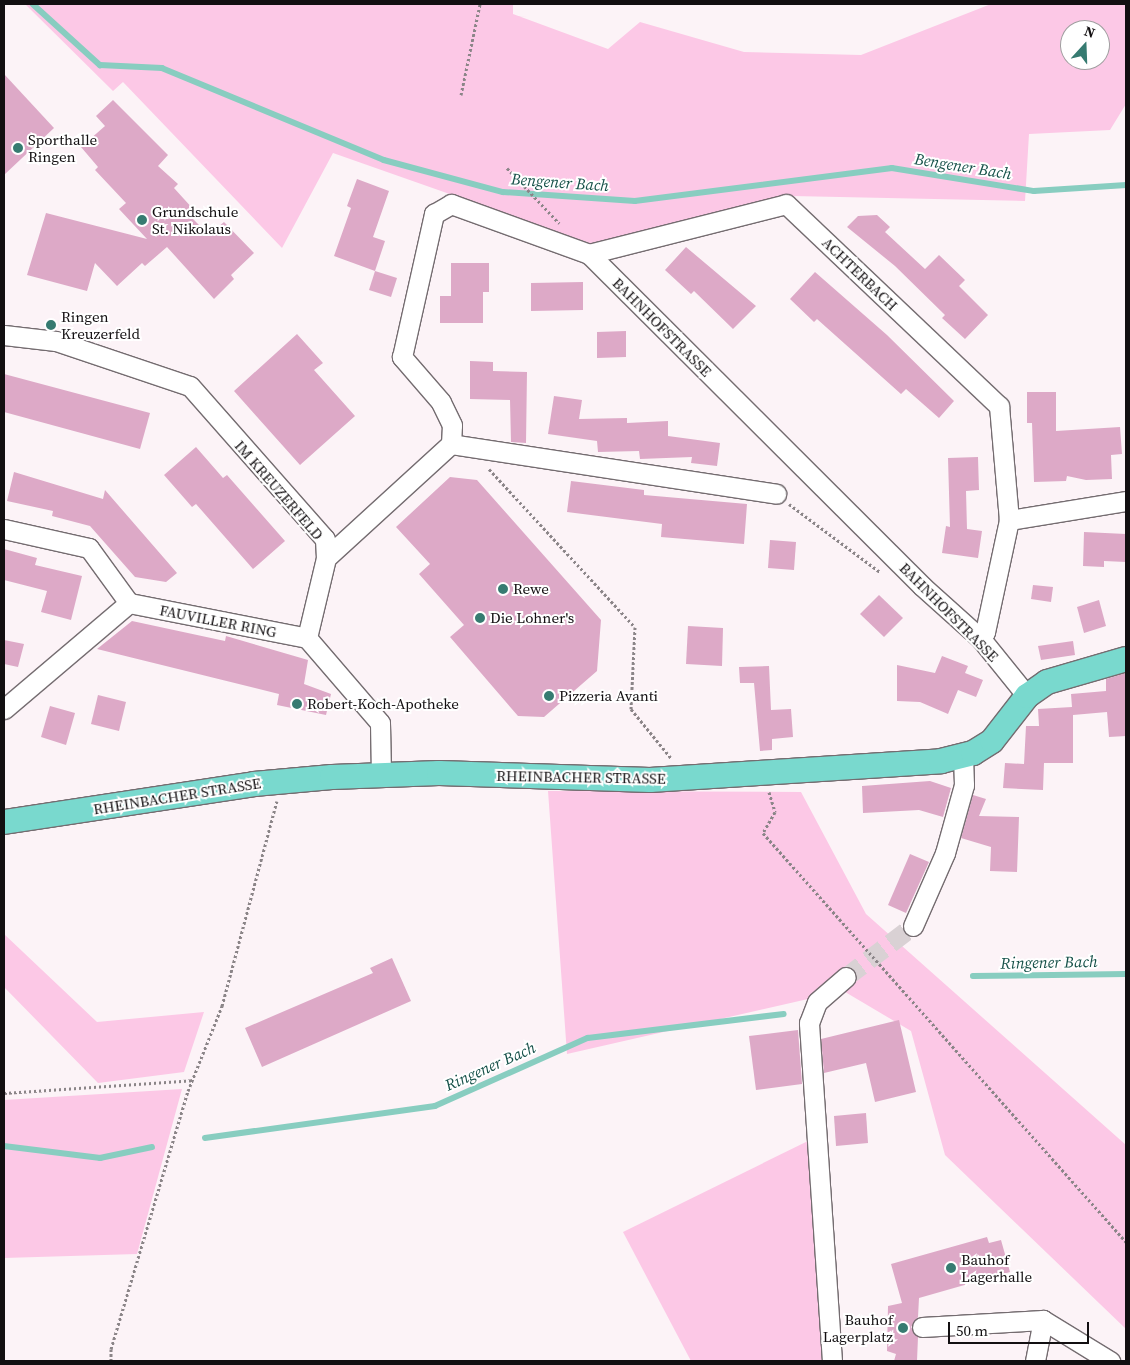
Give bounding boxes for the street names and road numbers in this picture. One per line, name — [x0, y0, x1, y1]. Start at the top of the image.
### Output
street label: ACHTERBACH — [818, 233, 902, 315]
street label: BAHNHOFSTRASSE — [609, 274, 715, 380]
street label: IM KREUZERFELD — [231, 437, 327, 543]
street label: BAHNHOFSTRASSE — [896, 559, 1002, 665]
street label: FAUVILLER RING — [158, 601, 278, 641]
street label: RHEINBACHER STRASSE — [496, 767, 666, 787]
street label: RHEINBACHER STRASSE — [92, 774, 262, 818]

